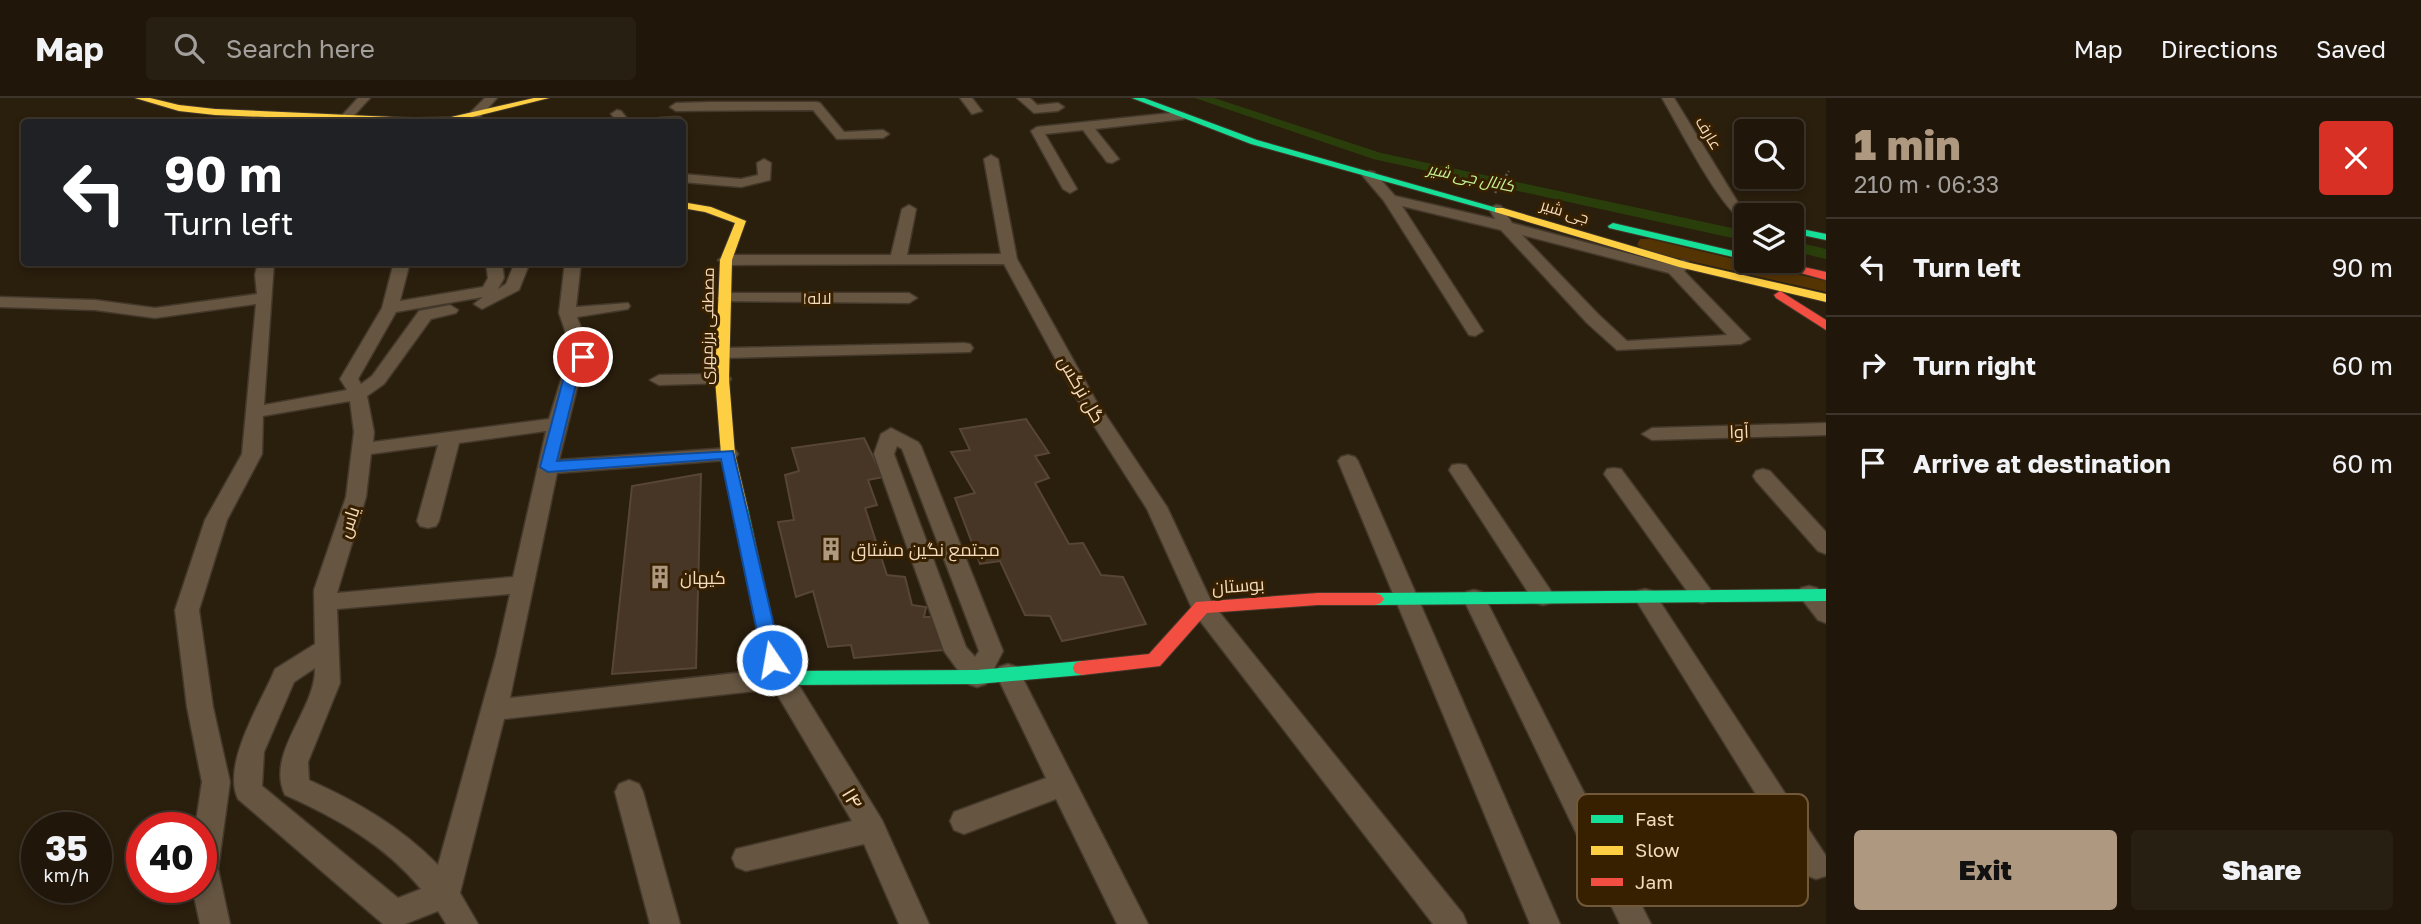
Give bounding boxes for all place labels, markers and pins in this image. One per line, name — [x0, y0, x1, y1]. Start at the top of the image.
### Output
pin — [553, 327, 613, 387]
building icon: مجتمع نگین مشتاق — [817, 535, 845, 563]
place label: مجتمع نگین مشتاق — [851, 538, 1000, 562]
building icon: کیهان — [646, 563, 674, 591]
place label: کیهان — [680, 566, 726, 589]

